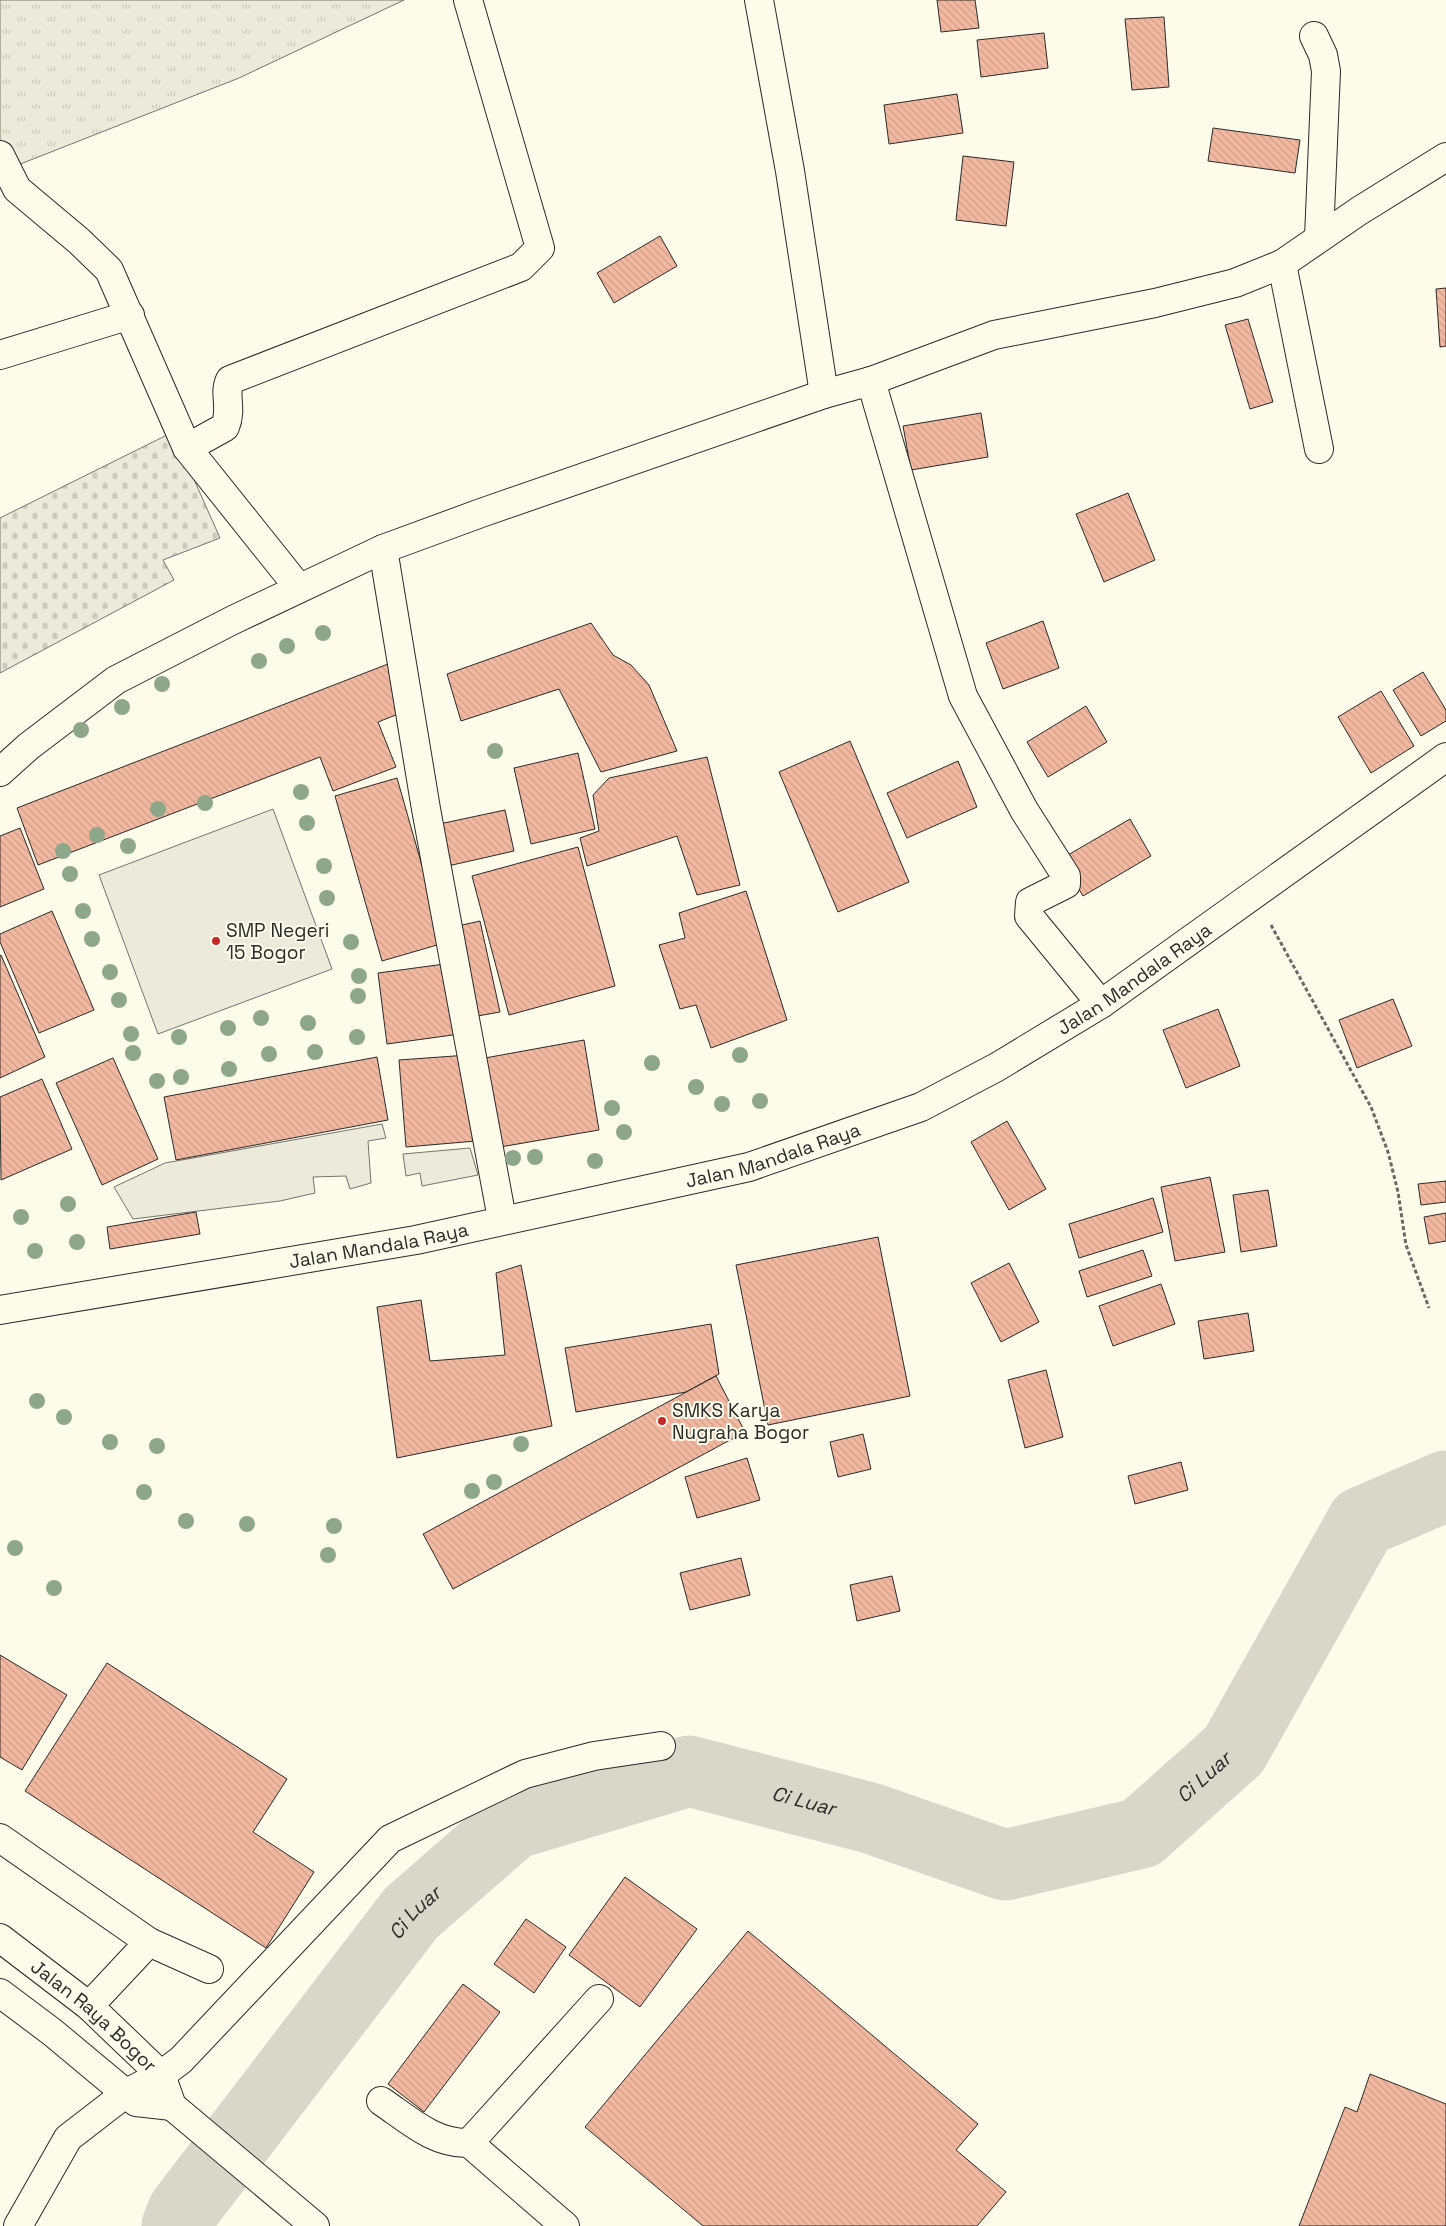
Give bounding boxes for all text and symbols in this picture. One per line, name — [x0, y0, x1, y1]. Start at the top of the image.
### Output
street label: Jalan Mandala Raya — [1052, 917, 1216, 1040]
place label: SMP Negeri 15 Bogor — [226, 918, 330, 965]
marker: SMP Negeri 15 Bogor — [210, 935, 222, 947]
street label: Jalan Mandala Raya — [683, 1117, 864, 1193]
street label: Jalan Mandala Raya — [287, 1216, 471, 1274]
place label: SMKS Karya Nugraha Bogor — [672, 1398, 809, 1445]
marker: SMKS Karya Nugraha Bogor — [656, 1415, 668, 1427]
water label: Ci Luar — [1171, 1744, 1238, 1809]
water label: Ci Luar — [769, 1780, 841, 1822]
water label: Ci Luar — [383, 1878, 448, 1945]
street label: Jalan Raya Bogor — [26, 1954, 162, 2077]

